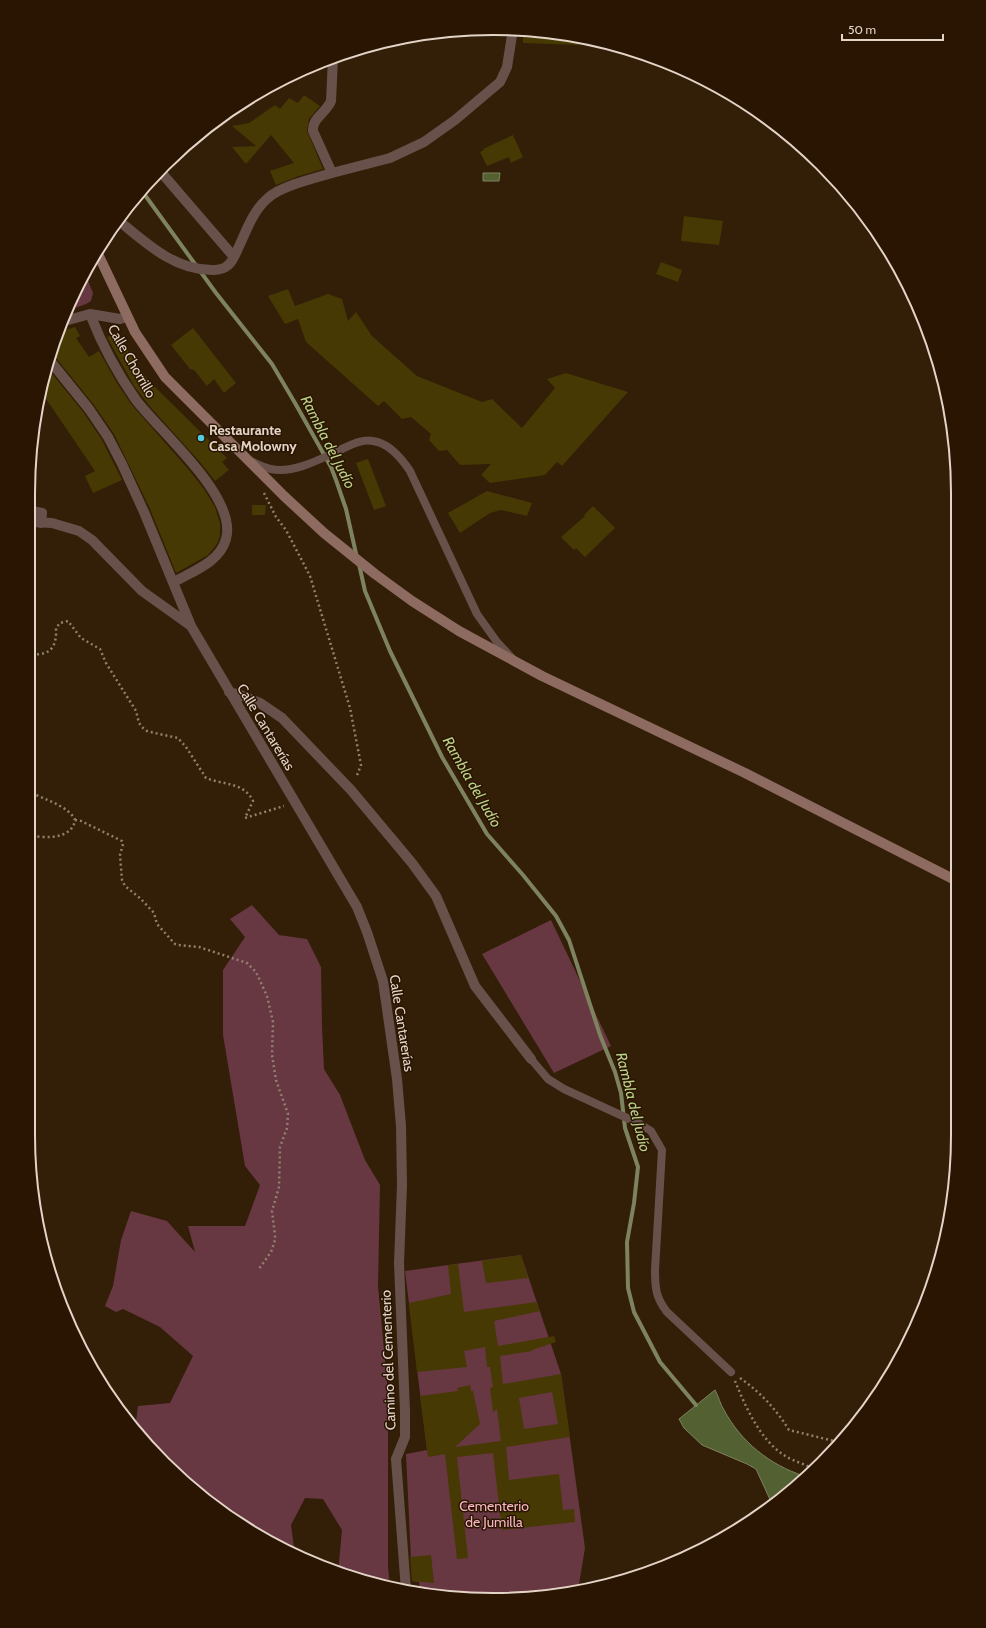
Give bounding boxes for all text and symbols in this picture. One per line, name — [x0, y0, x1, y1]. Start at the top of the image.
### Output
scale bar — [842, 16, 943, 42]
text: 50 m — [848, 22, 876, 37]
street label: Calle Chorrillo — [104, 321, 160, 401]
water label: Rambla del Judío — [297, 392, 359, 492]
place label: Restaurante Casa Molowny — [209, 421, 297, 455]
marker: Restaurante Casa Molowny — [196, 433, 206, 443]
street label: Calle Cantarerías — [233, 680, 299, 774]
water label: Rambla del Judío — [439, 733, 505, 831]
street label: Calle Cantarerías — [385, 973, 419, 1073]
water label: Rambla del Judío — [612, 1050, 654, 1154]
street label: Camino del Cementerio — [377, 1289, 399, 1430]
park label: Cementerio de Jumilla — [459, 1497, 529, 1531]

